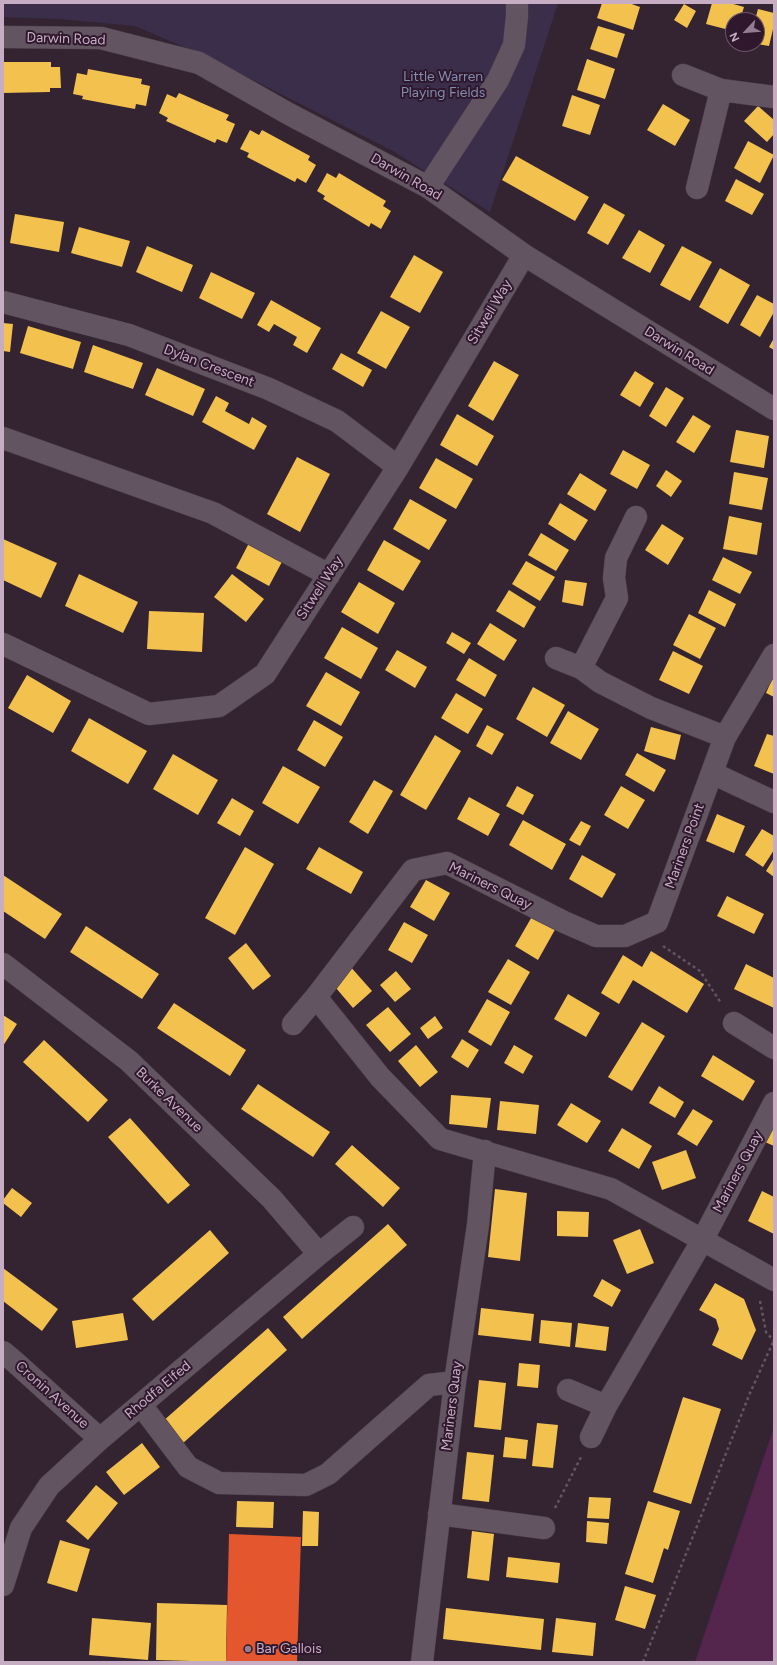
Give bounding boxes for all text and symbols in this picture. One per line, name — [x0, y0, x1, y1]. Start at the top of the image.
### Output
north arrow — [725, 12, 765, 52]
street label: Darwin Road — [26, 29, 106, 49]
text: N — [727, 30, 742, 44]
park label: Little Warren Playing Fields — [401, 69, 485, 102]
street label: Darwin Road — [367, 150, 445, 204]
street label: Sitwell Way — [464, 277, 516, 347]
street label: Darwin Road — [641, 323, 717, 379]
street label: Dylan Crescent — [161, 341, 257, 391]
street label: Sitwell Way — [293, 553, 347, 623]
street label: Mariners Point — [662, 801, 708, 891]
street label: Mariners Quay — [446, 859, 534, 913]
street label: Burke Avenue — [132, 1064, 206, 1136]
street label: Mariners Quay — [709, 1128, 767, 1216]
street label: Cronin Avenue — [12, 1358, 92, 1432]
street label: Rhodfa Elfed — [122, 1358, 194, 1422]
street label: Mariners Quay — [438, 1360, 466, 1452]
place label: Bar Gallois — [256, 1641, 322, 1657]
marker: Bar Gallois — [243, 1644, 253, 1654]

